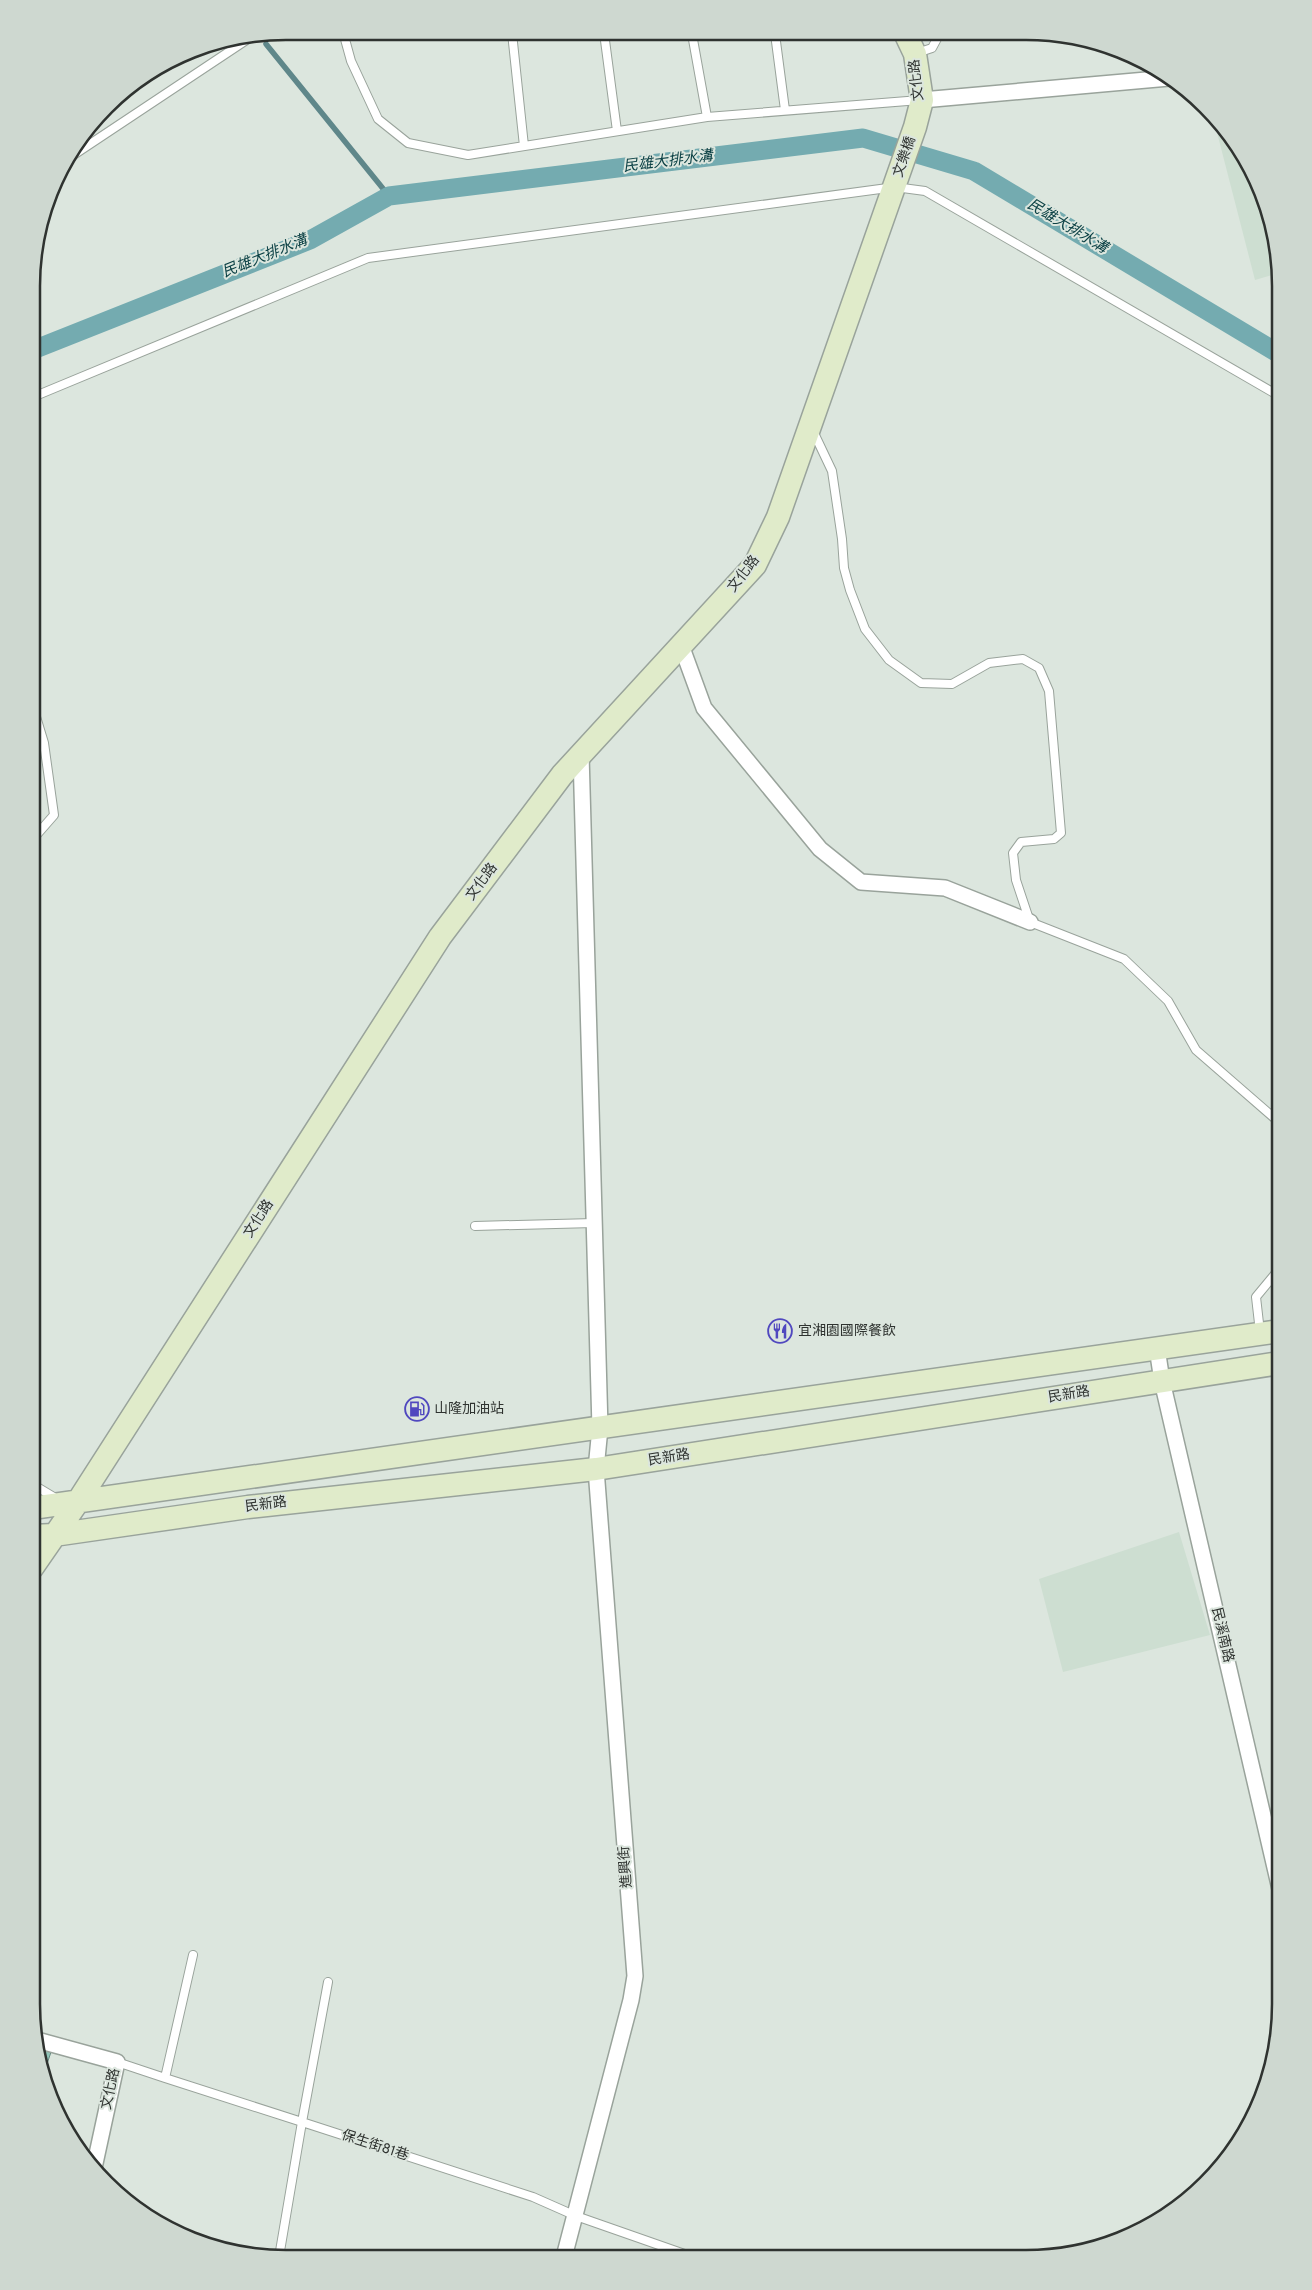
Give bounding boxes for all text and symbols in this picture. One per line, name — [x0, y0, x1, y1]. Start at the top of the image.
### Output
street label: 文化路 — [905, 58, 928, 102]
street label: 文樂橋 — [889, 134, 920, 180]
water label: 民雄大排水溝 — [622, 147, 716, 177]
water label: 民雄大排水溝 — [1024, 196, 1112, 259]
water label: 民雄大排水溝 — [220, 231, 312, 283]
street label: 文化路 — [724, 552, 764, 596]
street label: 文化路 — [462, 860, 501, 904]
street label: 文化路 — [240, 1196, 278, 1241]
restaurant icon: 宜湘園國際餐飲 — [767, 1318, 793, 1344]
place label: 宜湘園國際餐飲 — [798, 1323, 896, 1340]
street label: 民新路 — [1047, 1383, 1091, 1407]
fuel station icon: 山隆加油站 — [404, 1396, 430, 1422]
place label: 山隆加油站 — [434, 1401, 504, 1418]
street label: 民新路 — [647, 1446, 691, 1470]
street label: 民新路 — [244, 1494, 288, 1516]
street label: 民溪南路 — [1207, 1606, 1237, 1664]
street label: 進興街 — [616, 1845, 636, 1889]
street label: 文化路 — [97, 2066, 124, 2111]
street label: 保生街81巷 — [339, 2127, 411, 2165]

